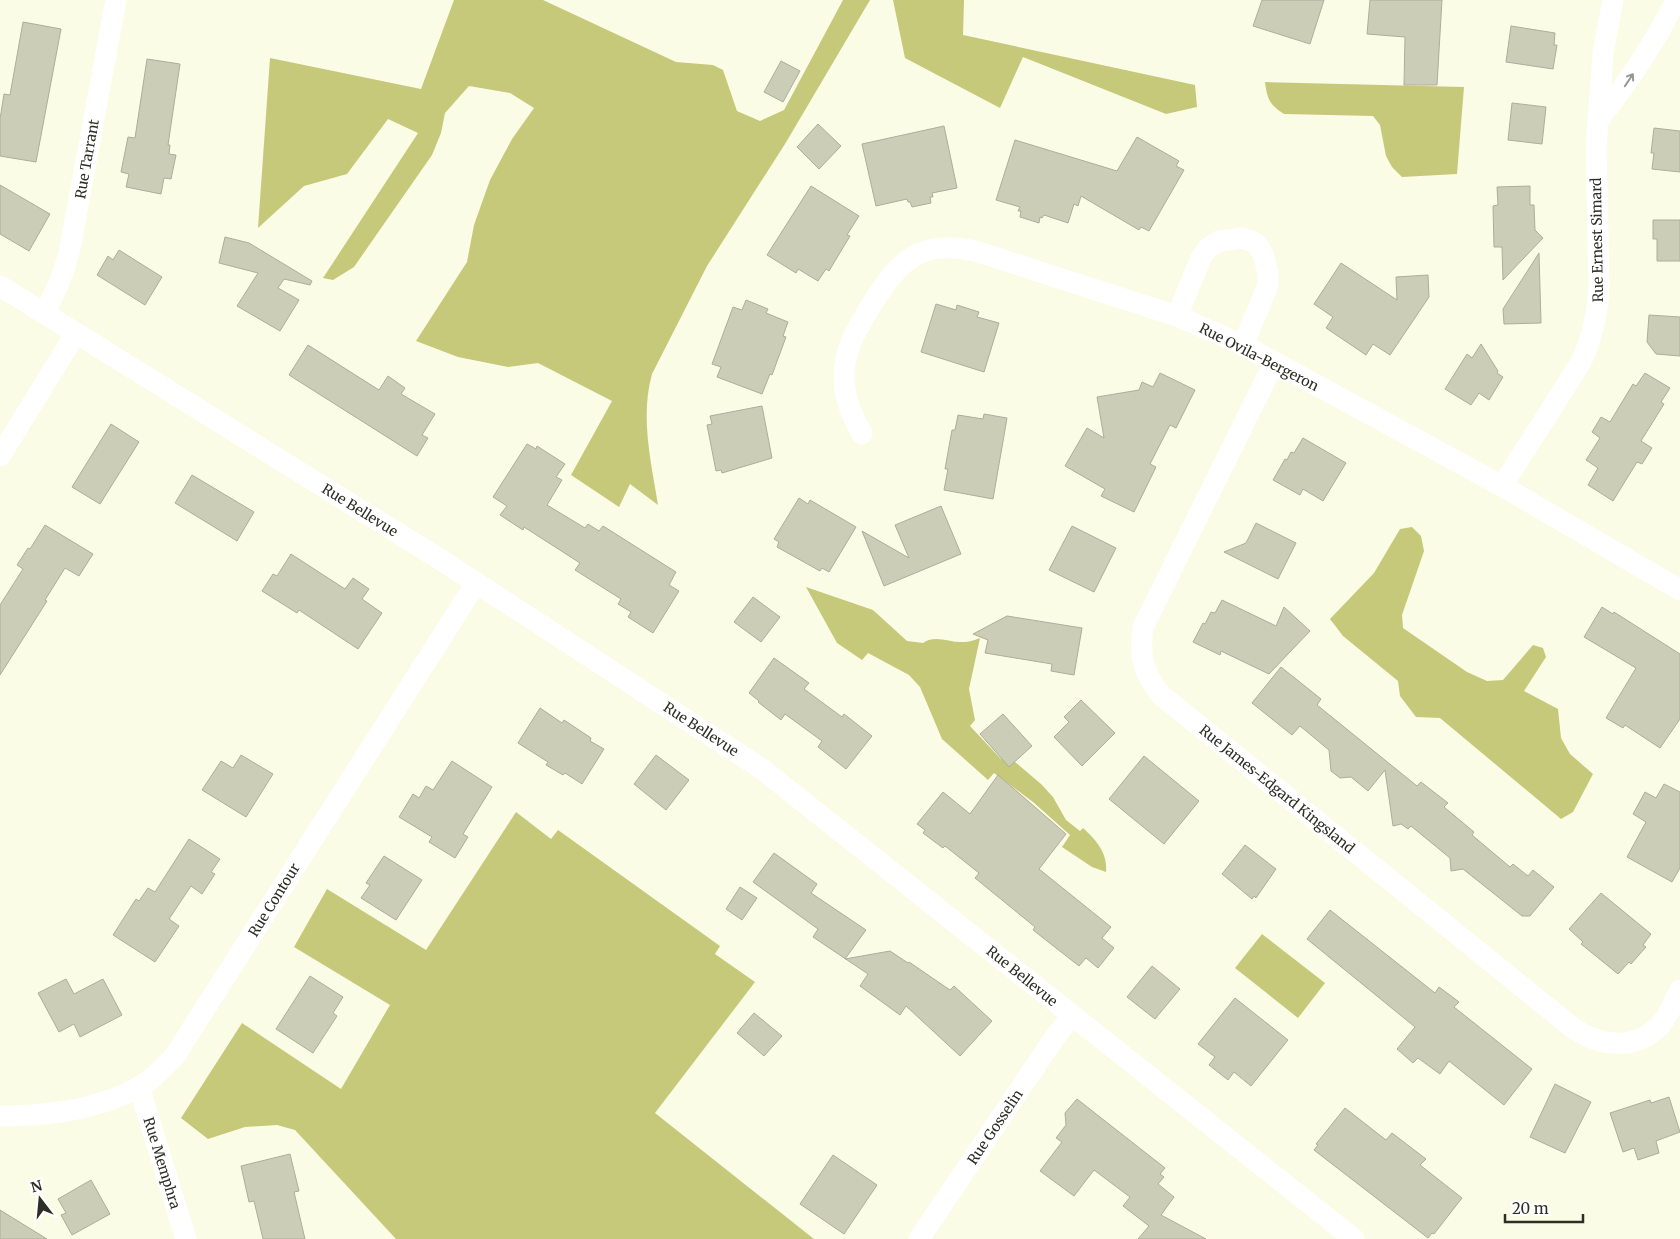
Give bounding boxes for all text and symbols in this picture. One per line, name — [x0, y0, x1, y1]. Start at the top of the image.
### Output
one-way arrow — [1624, 74, 1634, 88]
street label: Rue Tarrant — [71, 117, 103, 200]
street label: Rue Ernest Simard — [1587, 177, 1607, 303]
street label: Rue Ovila-Bergeron — [1196, 319, 1322, 395]
street label: Rue Bellevue — [319, 480, 401, 540]
street label: Rue Bellevue — [660, 698, 742, 760]
street label: Rue James-Edgard Kingsland — [1196, 721, 1359, 858]
street label: Rue Contour — [244, 860, 304, 940]
street label: Rue Bellevue — [983, 942, 1061, 1010]
street label: Rue Gosselin — [963, 1086, 1027, 1168]
street label: Rue Memphra — [140, 1115, 185, 1211]
north arrow — [15, 1174, 65, 1224]
text: N — [29, 1176, 44, 1197]
scale bar — [1505, 1192, 1582, 1224]
text: 20 m — [1512, 1199, 1549, 1218]

